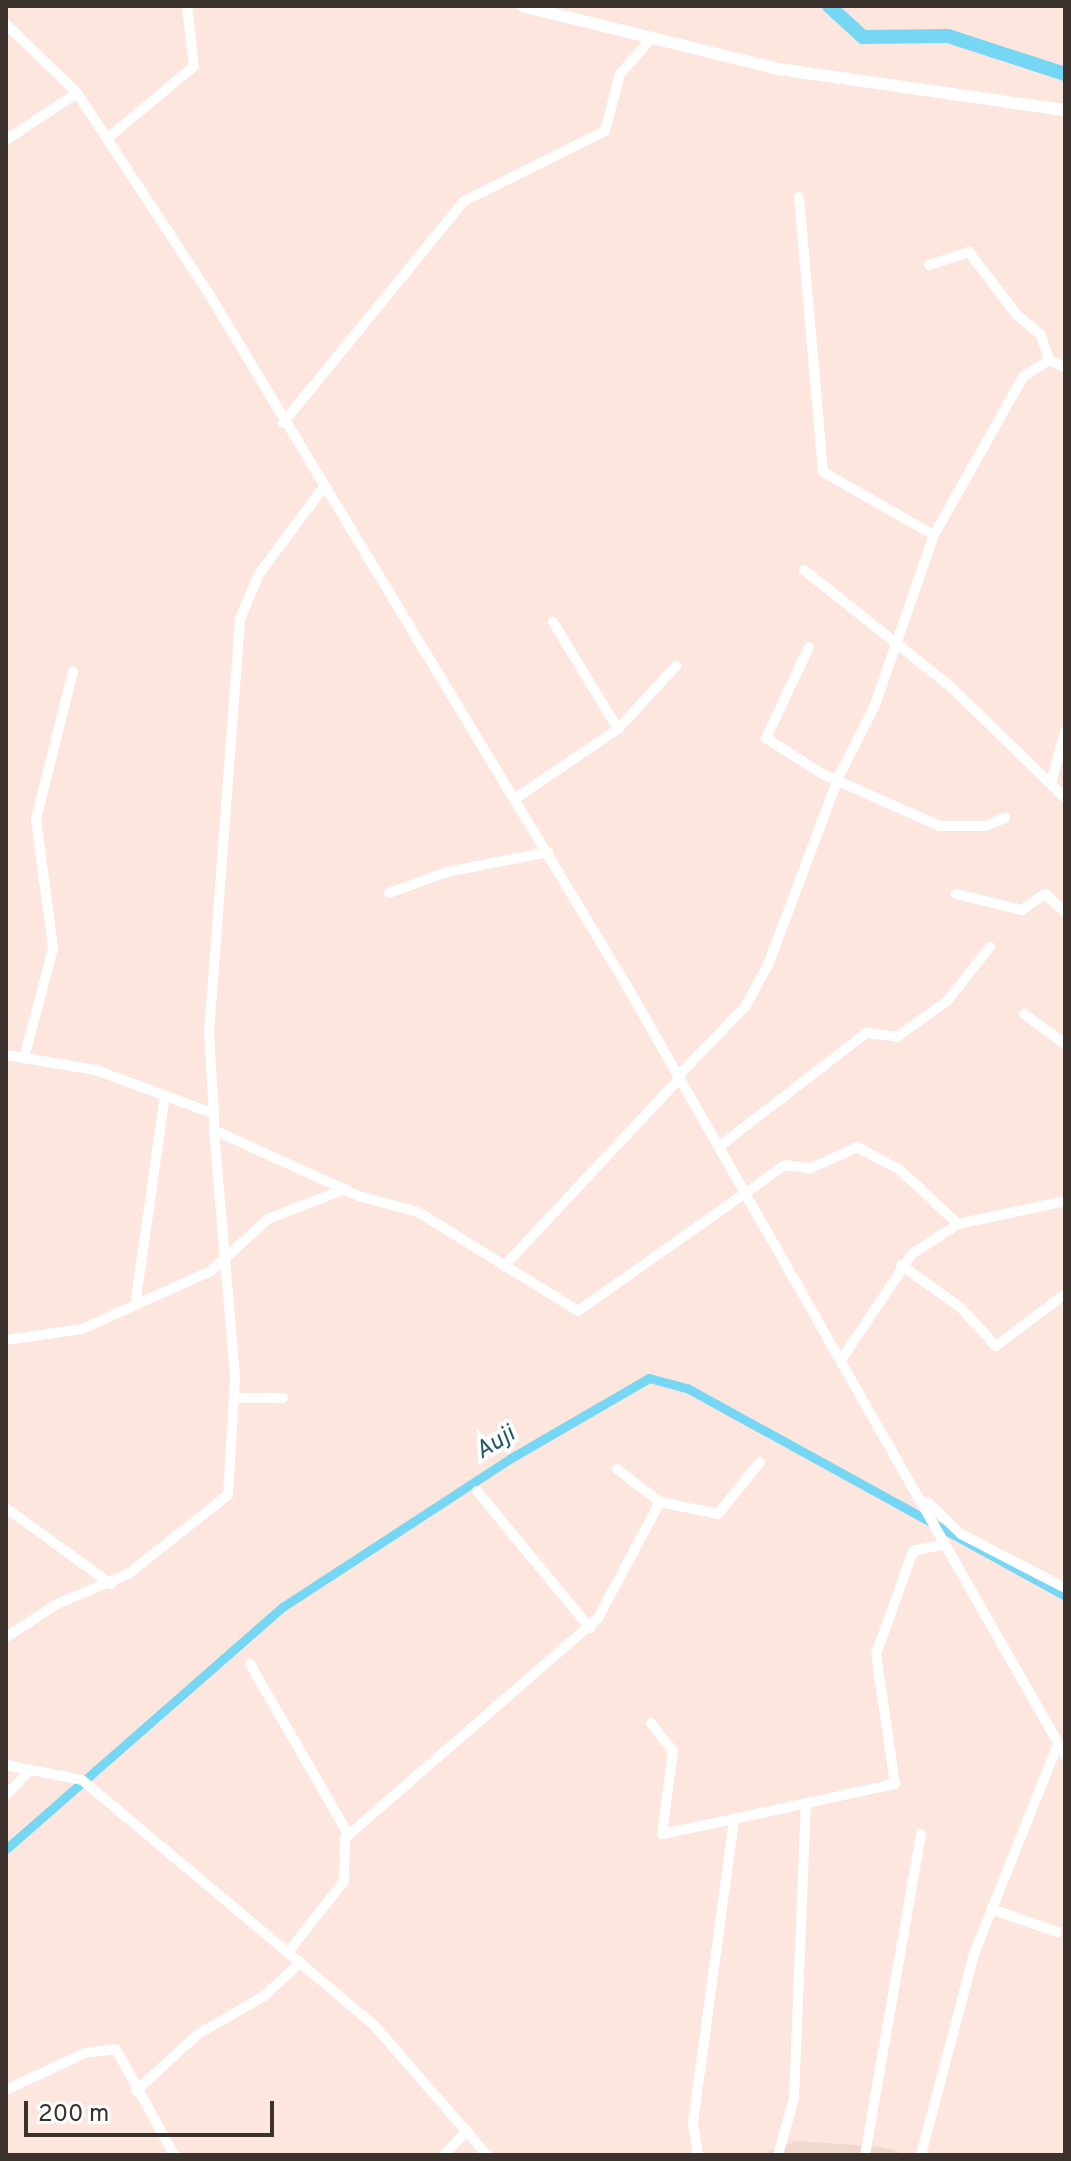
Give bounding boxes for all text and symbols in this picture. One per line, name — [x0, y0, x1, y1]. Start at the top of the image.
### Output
water label: Auji — [471, 1421, 521, 1467]
scale bar — [28, 2085, 278, 2135]
text: 200 m — [38, 2100, 109, 2130]

